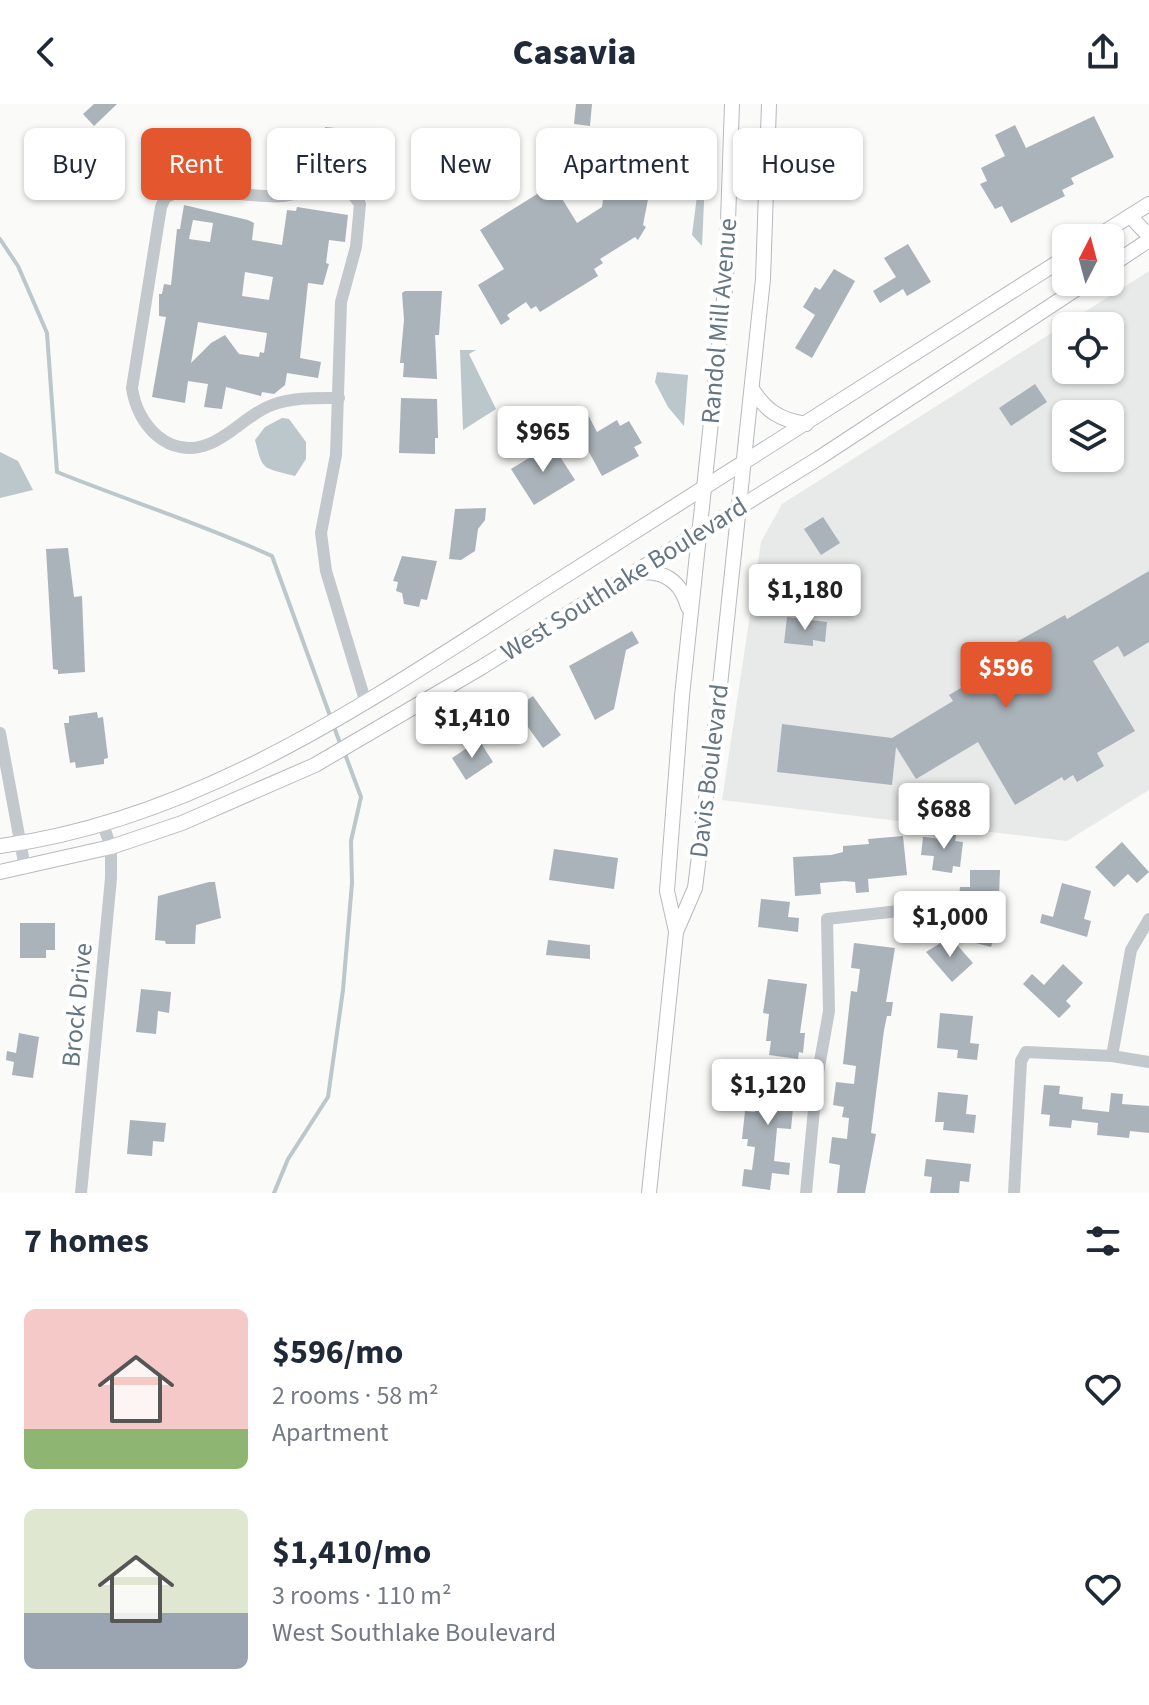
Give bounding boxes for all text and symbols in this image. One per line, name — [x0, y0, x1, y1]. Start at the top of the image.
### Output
text: Casavia — [513, 27, 636, 78]
icon: back — [24, 30, 68, 74]
icon: share — [1081, 30, 1125, 74]
chip: Buy — [24, 128, 125, 200]
chip: Rent — [141, 128, 251, 200]
chip: Filters — [267, 128, 395, 200]
chip: New — [411, 128, 520, 200]
chip: Apartment — [536, 128, 717, 200]
chip: House — [733, 128, 863, 200]
street label: Randol Mill Avenue — [692, 217, 746, 425]
north arrow — [1052, 224, 1124, 296]
map controls — [1052, 224, 1124, 472]
button: locate — [1052, 312, 1124, 384]
button: layers — [1052, 400, 1124, 472]
pin: $965 — [496, 406, 590, 474]
text: $965 — [516, 413, 570, 450]
street label: West Southlake Boulevard — [494, 488, 754, 670]
pin: $1,180 — [740, 564, 870, 632]
text: $1,180 — [767, 571, 843, 608]
pin: $596 — [959, 642, 1053, 710]
text: $596 — [979, 649, 1033, 686]
street label: Davis Boulevard — [680, 682, 738, 860]
pin: $1,410 — [407, 692, 537, 760]
text: $1,410 — [434, 699, 510, 736]
pin: $688 — [897, 783, 991, 851]
text: $688 — [917, 790, 971, 827]
pin: $1,000 — [885, 891, 1015, 959]
text: $1,000 — [912, 898, 988, 935]
street label: Brock Drive — [52, 941, 102, 1069]
pin: $1,120 — [703, 1059, 833, 1127]
text: $1,120 — [730, 1066, 806, 1103]
text: 7 homes — [24, 1217, 149, 1266]
icon: filters — [1081, 1219, 1125, 1263]
text: $596/mo — [272, 1328, 403, 1377]
icon: home — [88, 1341, 184, 1437]
icon: heart — [1081, 1367, 1125, 1411]
text: 2 rooms · 58 m² — [272, 1377, 439, 1414]
text: Apartment — [272, 1414, 389, 1451]
text: $1,410/mo — [272, 1528, 432, 1577]
icon: home — [88, 1541, 184, 1637]
icon: heart — [1081, 1567, 1125, 1611]
text: 3 rooms · 110 m² — [272, 1577, 451, 1614]
text: West Southlake Boulevard — [272, 1614, 556, 1651]

